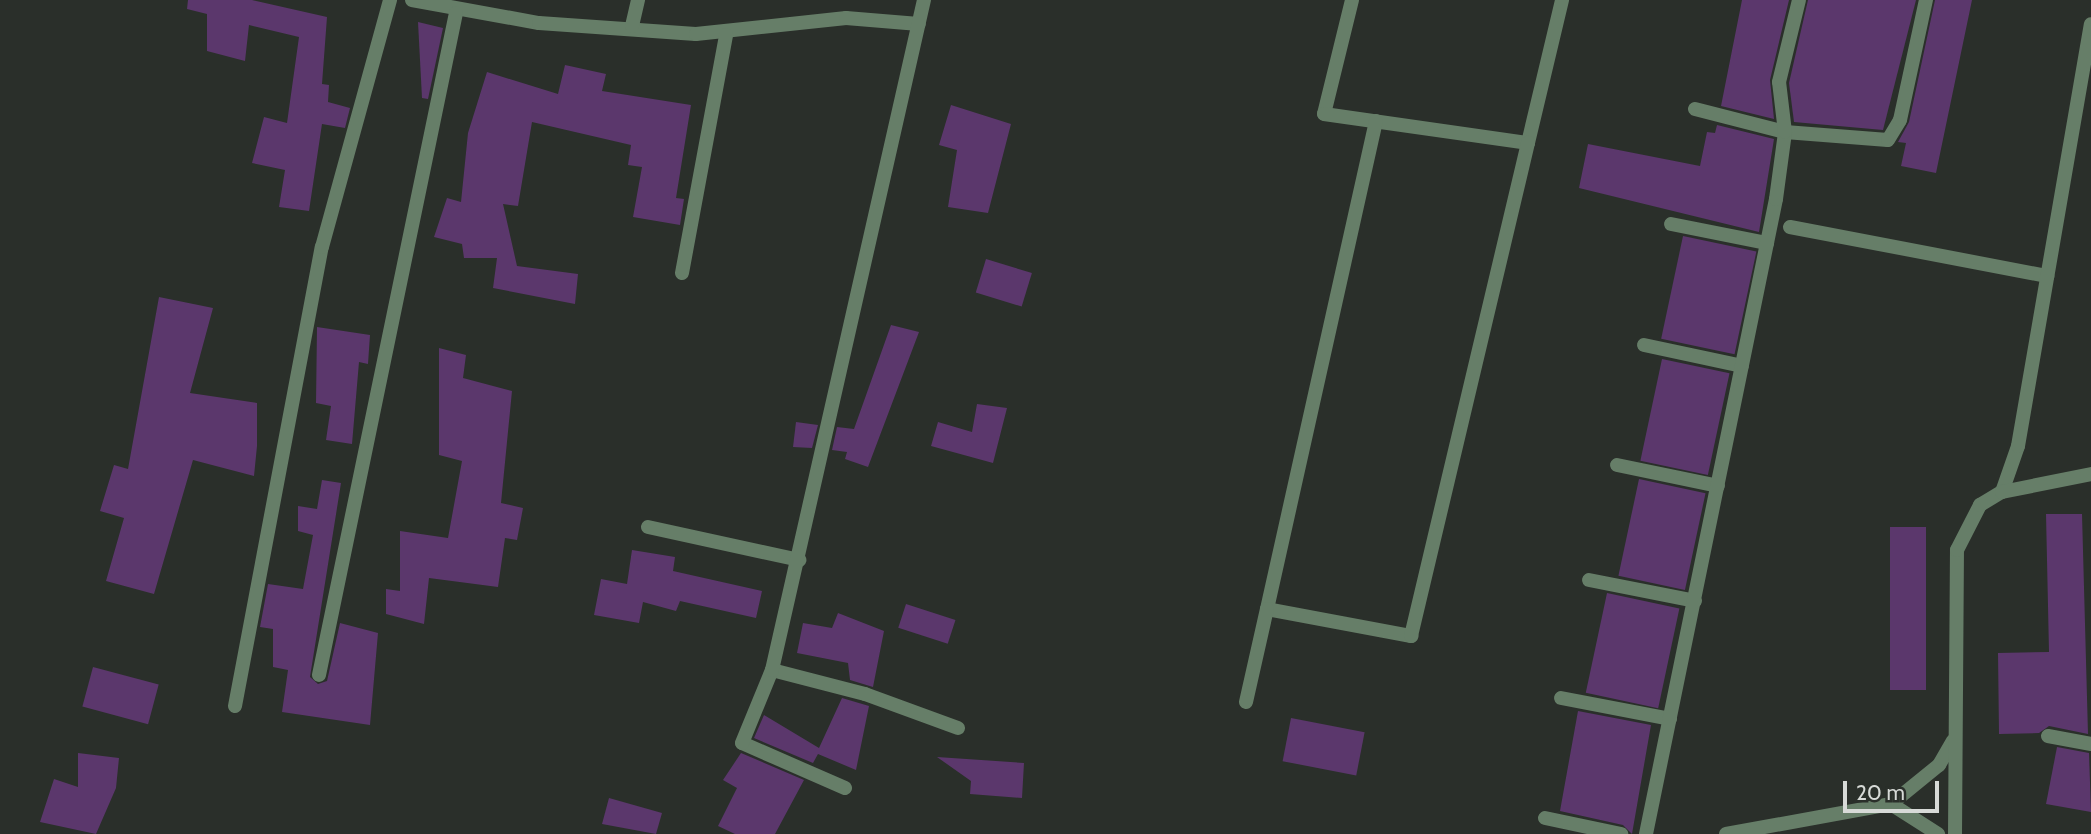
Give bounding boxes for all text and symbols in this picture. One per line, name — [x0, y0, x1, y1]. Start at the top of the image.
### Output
scale bar — [1846, 768, 1942, 812]
text: 20 m — [1856, 780, 1905, 805]

